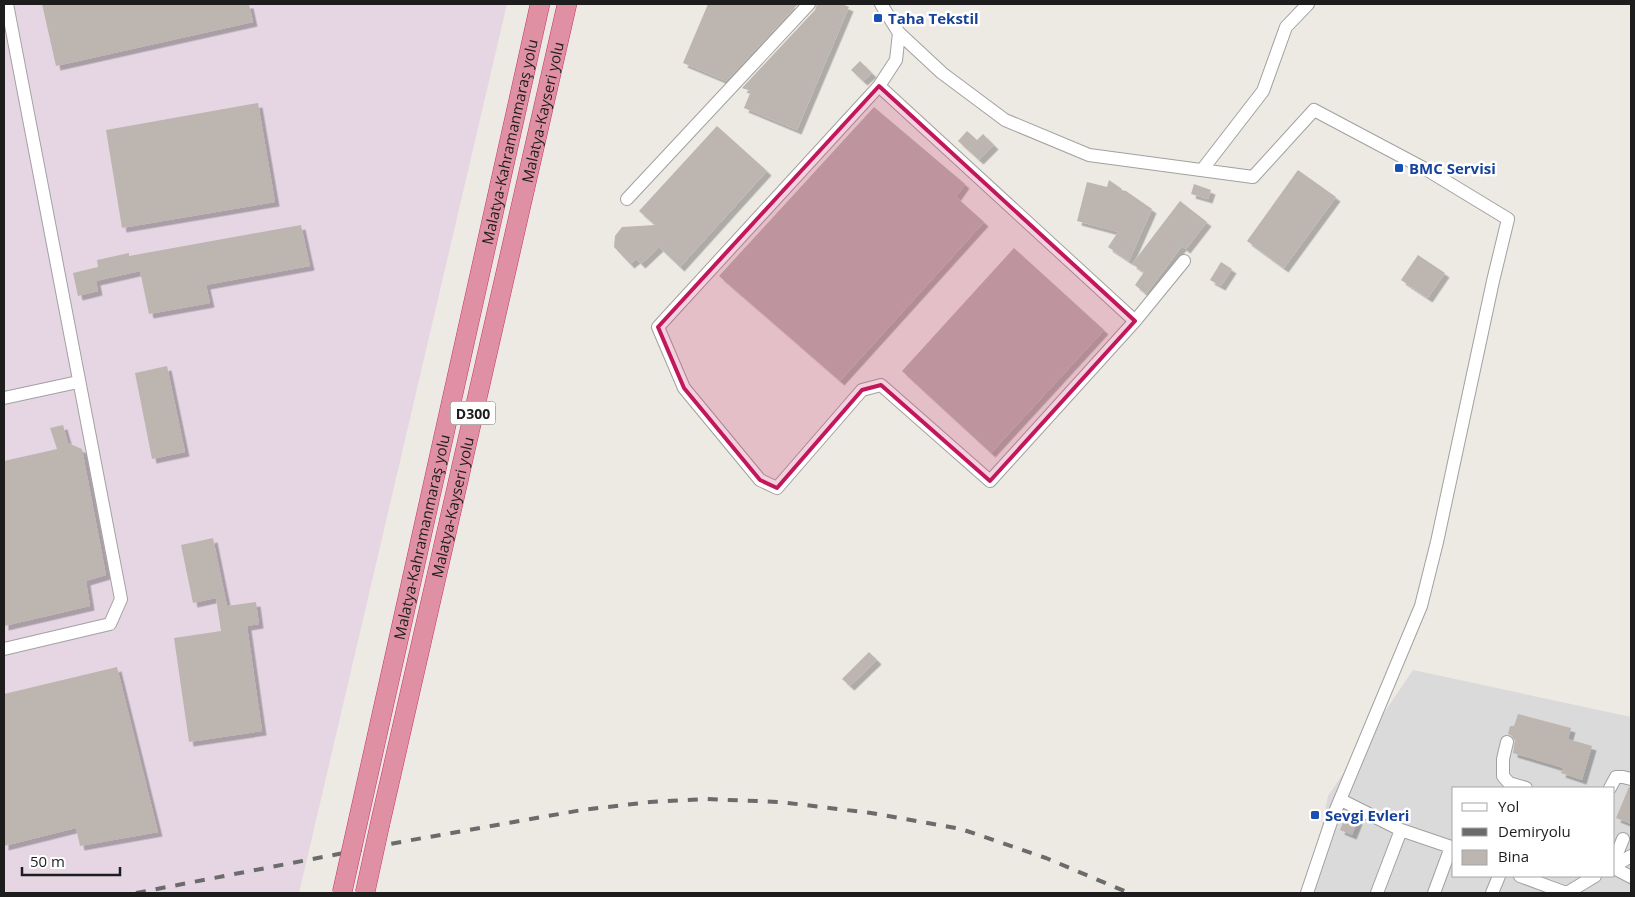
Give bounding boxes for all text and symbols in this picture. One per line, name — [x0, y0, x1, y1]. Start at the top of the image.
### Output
place label: Taha Tekstil — [888, 8, 979, 28]
marker: Taha Tekstil — [872, 12, 884, 24]
street label: Malatya-Kahramanmaraş yolu — [477, 37, 542, 246]
street label: Malatya-Kayseri yolu — [517, 40, 568, 185]
place label: BMC Servisi — [1409, 158, 1496, 178]
marker: BMC Servisi — [1393, 162, 1405, 174]
road number: D300 — [450, 402, 496, 424]
street label: Malatya-Kahramanmaraş yolu — [389, 432, 454, 642]
street label: Malatya-Kayseri yolu — [426, 435, 478, 580]
legend — [1452, 787, 1615, 877]
text: Yol — [1498, 796, 1519, 816]
place label: Sevgi Evleri — [1325, 805, 1409, 825]
marker: Sevgi Evleri — [1309, 809, 1321, 821]
text: Demiryolu — [1498, 821, 1571, 841]
scale bar — [22, 844, 120, 876]
text: Bina — [1498, 846, 1529, 866]
text: 50 m — [30, 851, 65, 871]

